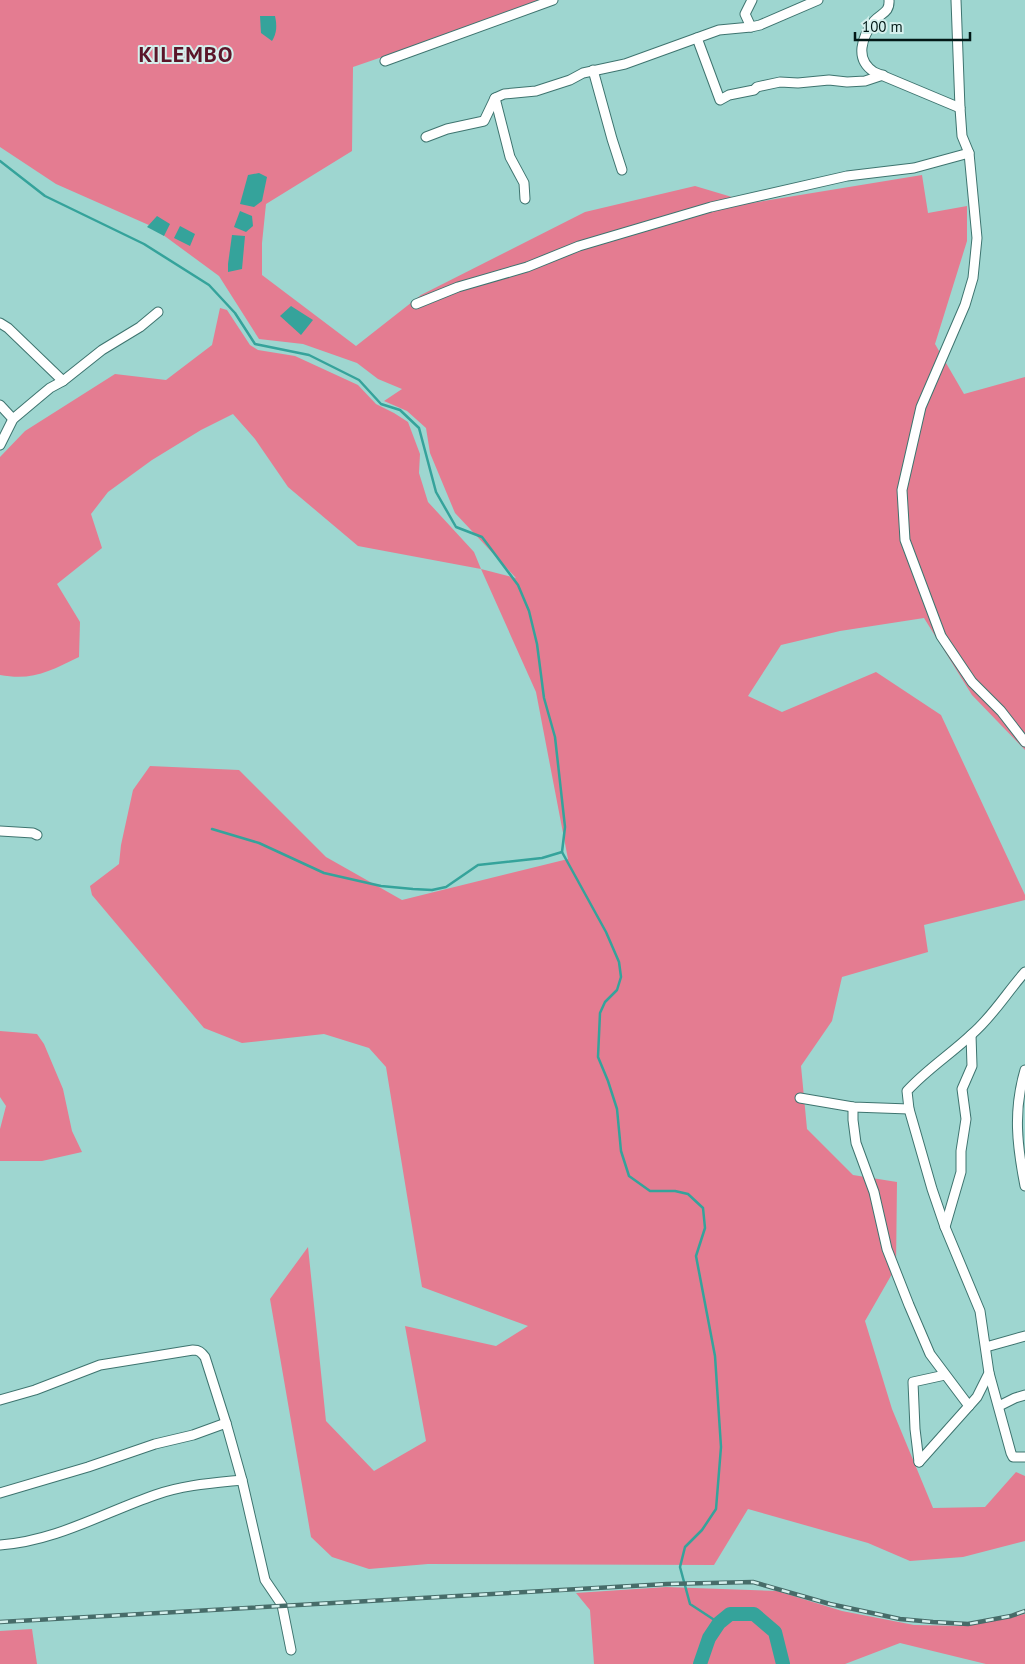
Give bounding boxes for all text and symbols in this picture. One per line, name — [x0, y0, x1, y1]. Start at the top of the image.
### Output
scale bar — [855, 10, 970, 42]
text: 100 m — [862, 17, 903, 36]
district label: KILEMBO — [138, 40, 234, 68]

